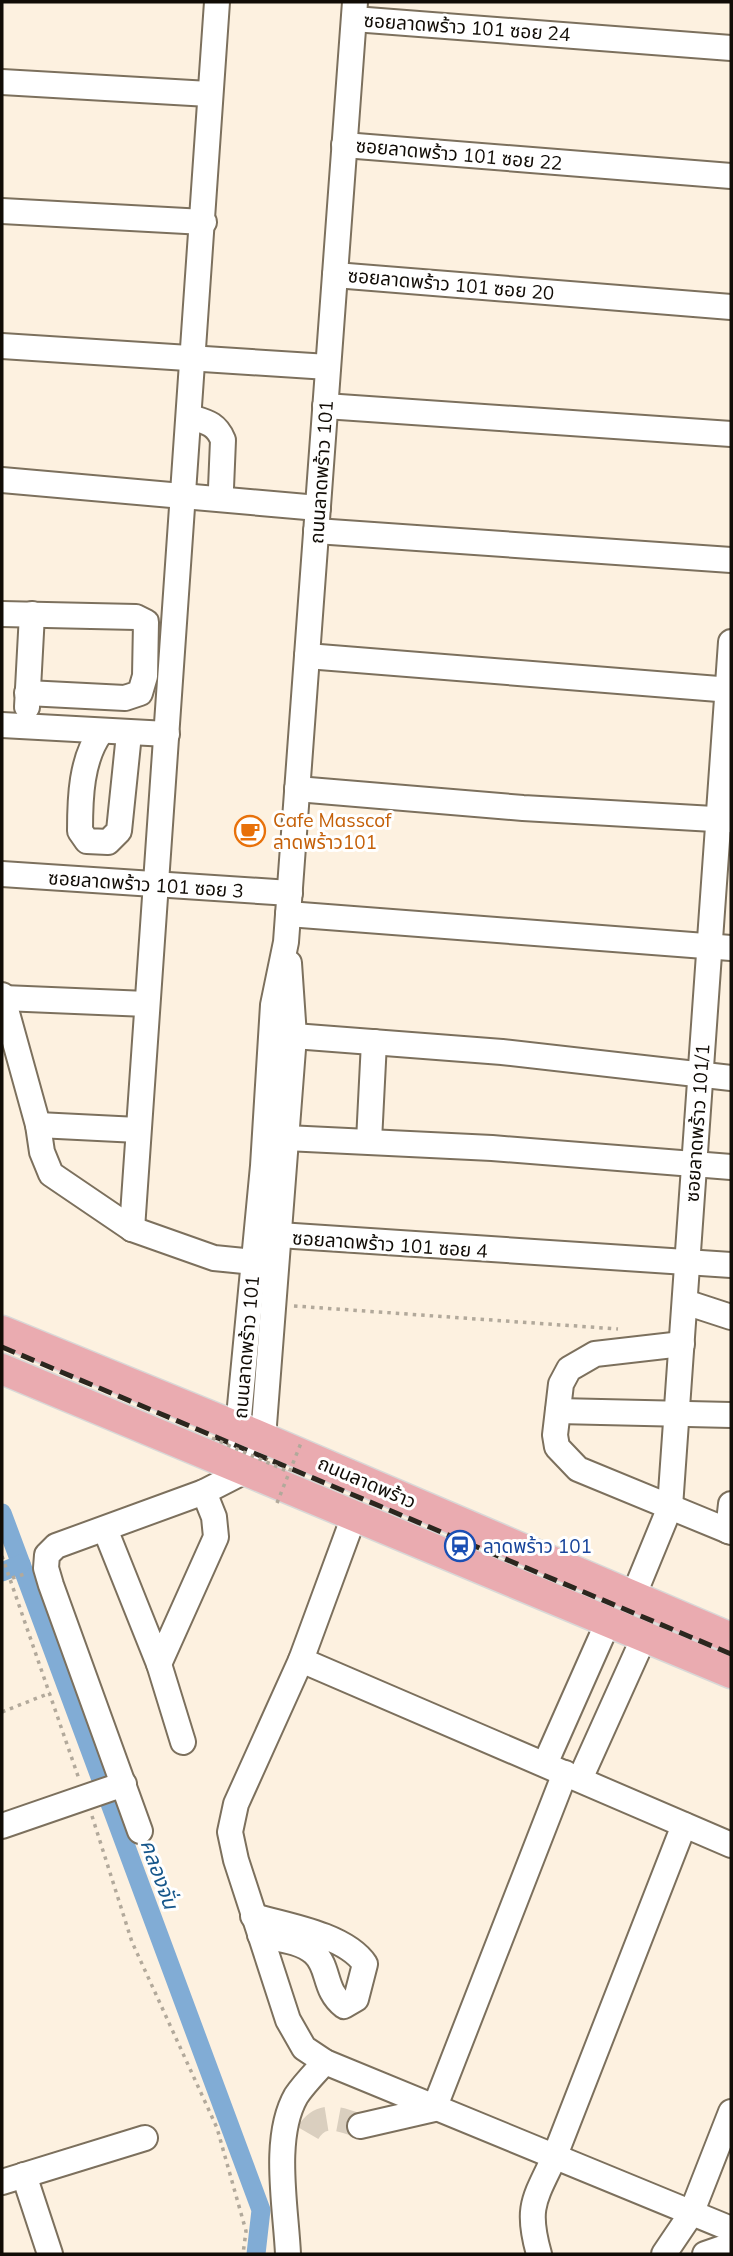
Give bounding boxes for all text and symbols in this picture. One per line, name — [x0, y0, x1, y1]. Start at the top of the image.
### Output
street label: ซอยลาดพร้าว 101 ซอย 24 — [363, 8, 571, 46]
street label: ซอยลาดพร้าว 101 ซอย 22 — [355, 133, 563, 175]
street label: ซอยลาดพร้าว 101 ซอย 20 — [347, 263, 555, 305]
street label: ถนนลาดพร้าว 101 — [304, 399, 338, 545]
place label: Cafe Masscof ลาดพร้าว101 — [273, 808, 392, 854]
cafe icon: Cafe Masscof ลาดพร้าว101 — [233, 814, 267, 848]
street label: ซอยลาดพร้าว 101 ซอย 3 — [48, 865, 244, 903]
street label: ซอยลาดพร้าว 101/1 — [679, 1043, 715, 1203]
street label: ซอยลาดพร้าว 101 ซอย 4 — [292, 1225, 488, 1263]
street label: ถนนลาดพร้าว 101 — [228, 1274, 264, 1420]
street label: ถนนลาดพร้าว — [314, 1451, 420, 1513]
station icon: ลาดพร้าว 101 — [443, 1529, 477, 1563]
place label: ลาดพร้าว 101 — [483, 1534, 592, 1558]
water label: คลองจั่น — [135, 1836, 185, 1913]

